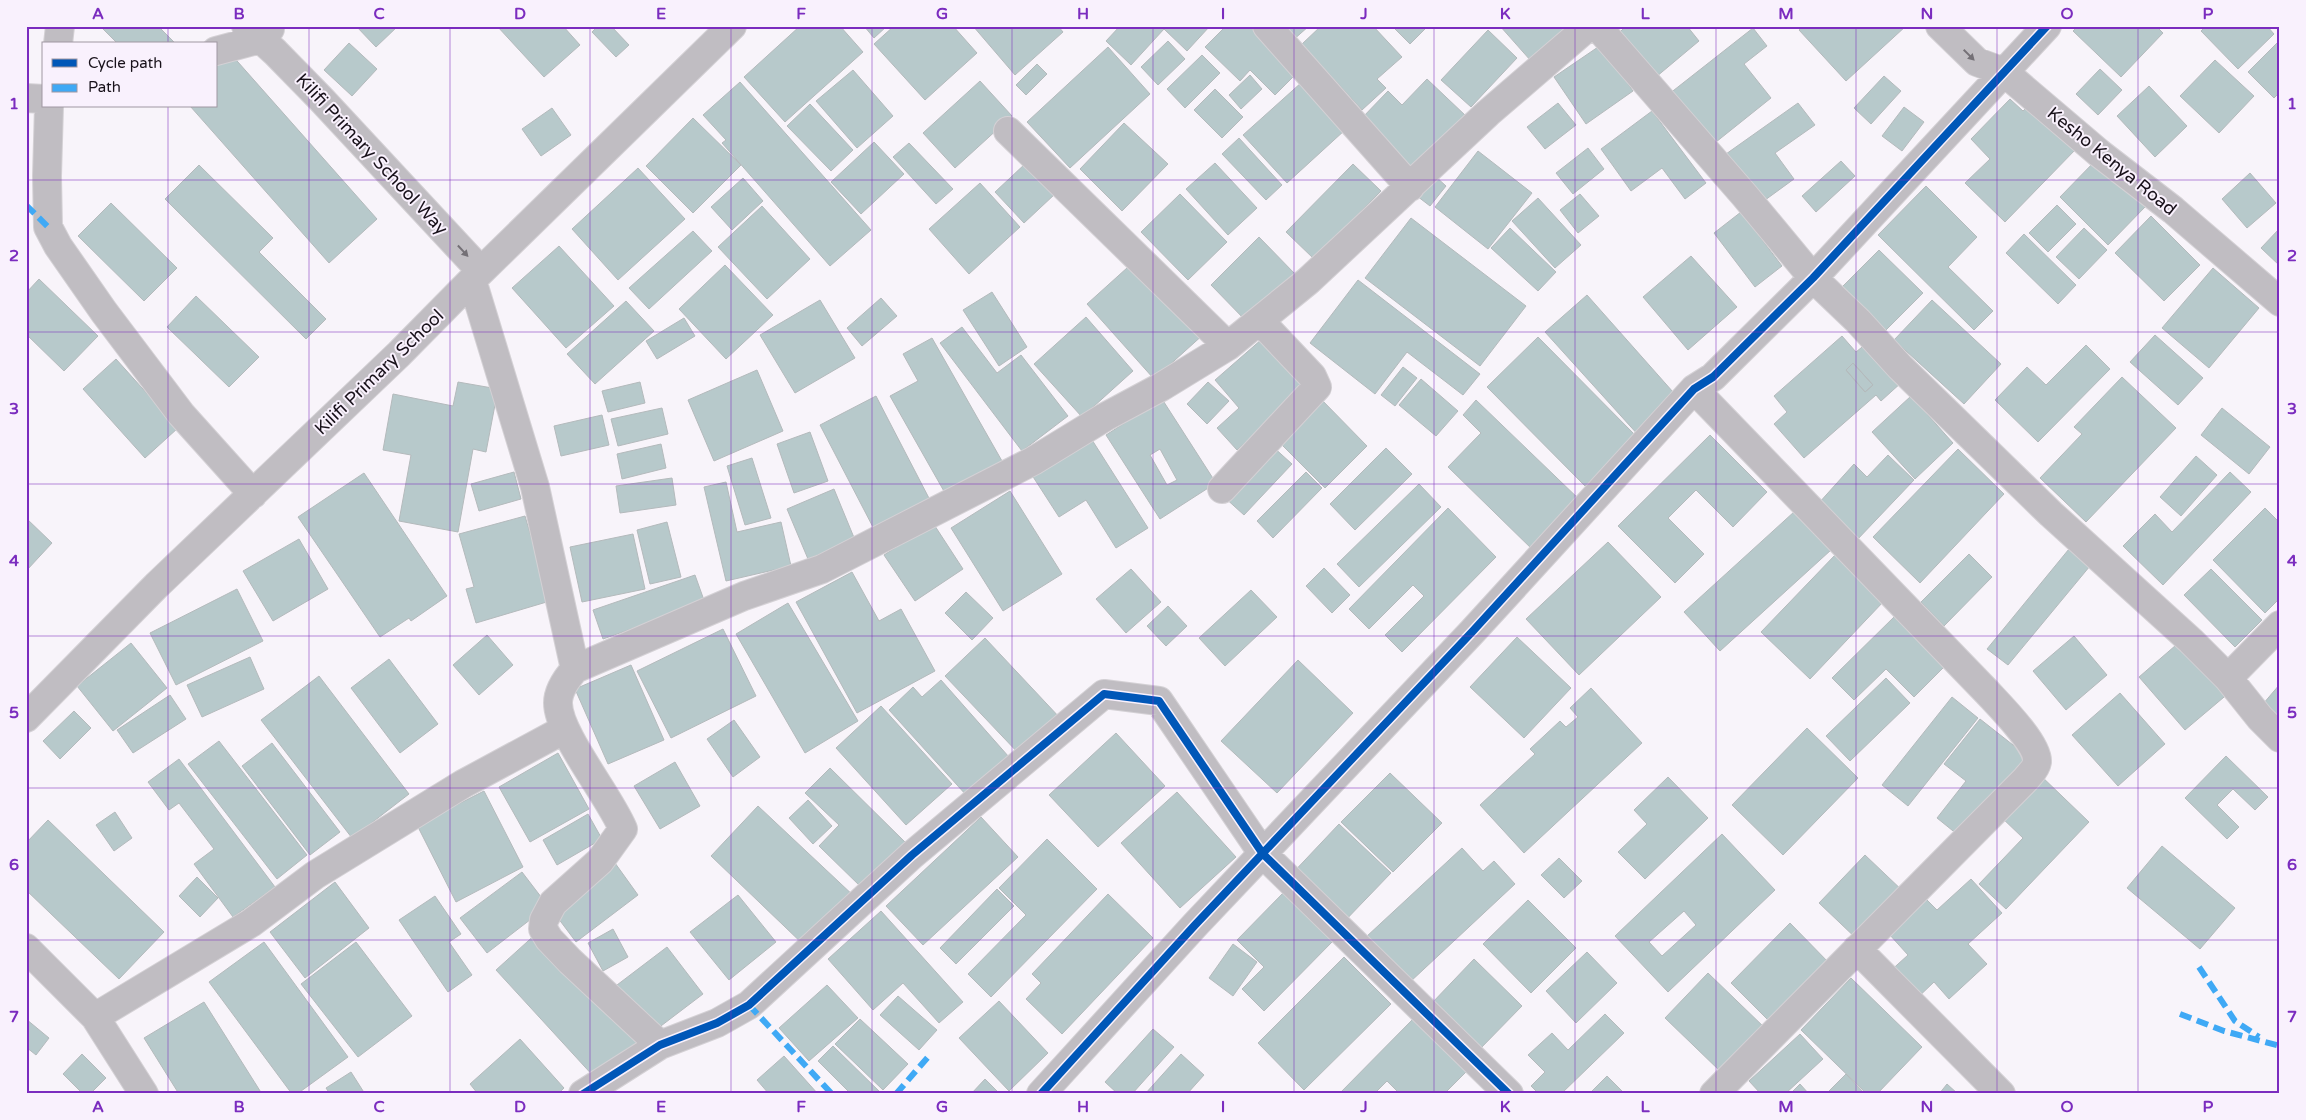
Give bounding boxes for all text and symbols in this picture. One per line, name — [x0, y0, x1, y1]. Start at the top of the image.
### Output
text: A — [92, 4, 104, 24]
text: B — [233, 4, 245, 24]
text: C — [373, 4, 385, 24]
text: D — [514, 4, 526, 24]
text: E — [656, 4, 666, 24]
text: F — [796, 4, 806, 24]
text: G — [936, 4, 948, 24]
text: H — [1077, 4, 1089, 24]
text: I — [1221, 4, 1225, 24]
text: J — [1359, 4, 1368, 24]
text: K — [1500, 4, 1511, 24]
text: L — [1640, 4, 1650, 24]
text: M — [1778, 4, 1794, 24]
text: N — [1921, 4, 1933, 24]
text: O — [2061, 4, 2074, 24]
text: P — [2203, 4, 2214, 24]
legend — [42, 42, 218, 108]
one-way arrow — [1963, 48, 1975, 60]
text: Cycle path — [88, 54, 162, 72]
street label: Kilifi Primary School Way — [291, 69, 453, 240]
text: Path — [88, 78, 121, 96]
text: 1 — [9, 94, 19, 114]
text: 1 — [2287, 94, 2297, 114]
street label: Kesho Kenya Road — [2043, 102, 2181, 220]
one-way arrow — [457, 245, 469, 257]
text: 2 — [9, 246, 19, 266]
text: 2 — [2287, 246, 2297, 266]
street label: Kilifi Primary School — [310, 305, 448, 439]
text: 3 — [9, 399, 19, 419]
text: 3 — [2287, 399, 2297, 419]
text: 4 — [9, 551, 19, 571]
text: 4 — [2287, 551, 2297, 571]
text: 5 — [9, 703, 19, 723]
text: 5 — [2287, 703, 2297, 723]
text: 6 — [9, 855, 19, 875]
text: 6 — [2287, 855, 2297, 875]
text: 7 — [9, 1007, 19, 1027]
text: 7 — [2287, 1007, 2297, 1027]
text: A — [92, 1097, 104, 1117]
text: B — [233, 1097, 245, 1117]
text: C — [373, 1097, 385, 1117]
text: D — [514, 1097, 526, 1117]
text: E — [656, 1097, 666, 1117]
text: F — [796, 1097, 806, 1117]
text: G — [936, 1097, 948, 1117]
text: H — [1077, 1097, 1089, 1117]
text: I — [1221, 1097, 1225, 1117]
text: J — [1359, 1097, 1368, 1117]
text: K — [1500, 1097, 1511, 1117]
text: L — [1640, 1097, 1650, 1117]
text: M — [1778, 1097, 1794, 1117]
text: N — [1921, 1097, 1933, 1117]
text: O — [2061, 1097, 2074, 1117]
text: P — [2203, 1097, 2214, 1117]

